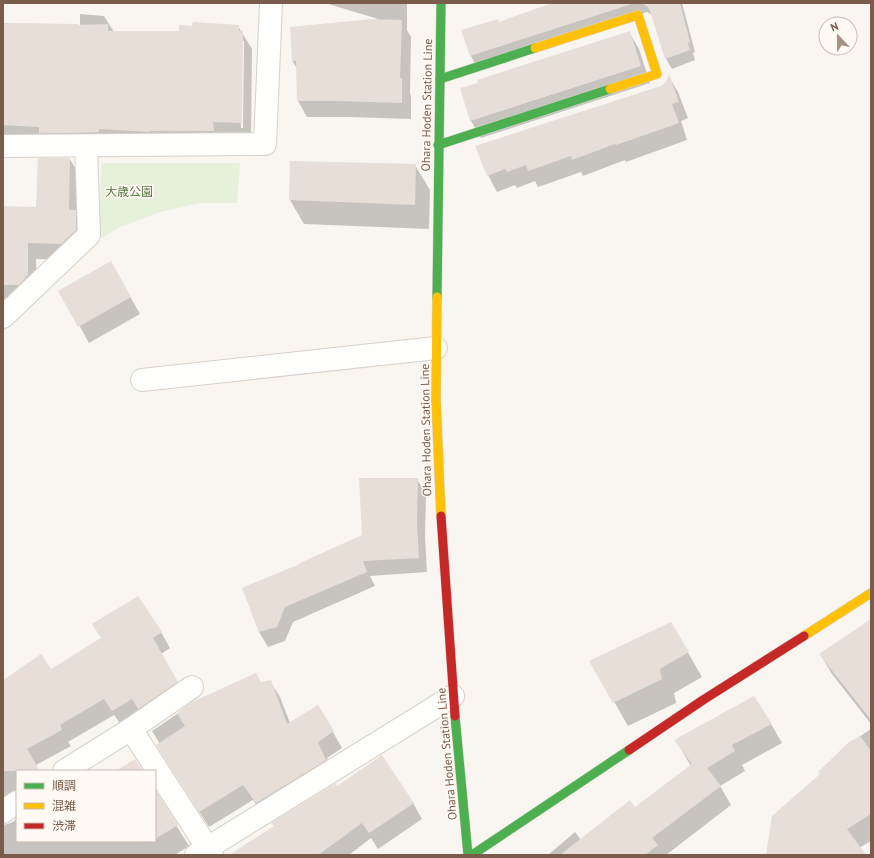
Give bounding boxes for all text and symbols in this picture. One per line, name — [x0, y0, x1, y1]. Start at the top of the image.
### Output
north arrow — [818, 16, 858, 56]
text: N — [828, 19, 840, 35]
street label: Ohara Hoden Station Line — [418, 39, 435, 171]
park label: 大歳公園 — [105, 184, 153, 199]
street label: Ohara Hoden Station Line — [417, 364, 434, 496]
street label: Ohara Hoden Station Line — [433, 687, 460, 821]
legend — [16, 770, 156, 842]
text: 順調 — [52, 778, 76, 793]
text: 混雑 — [52, 798, 76, 813]
text: 渋滞 — [52, 818, 76, 833]

